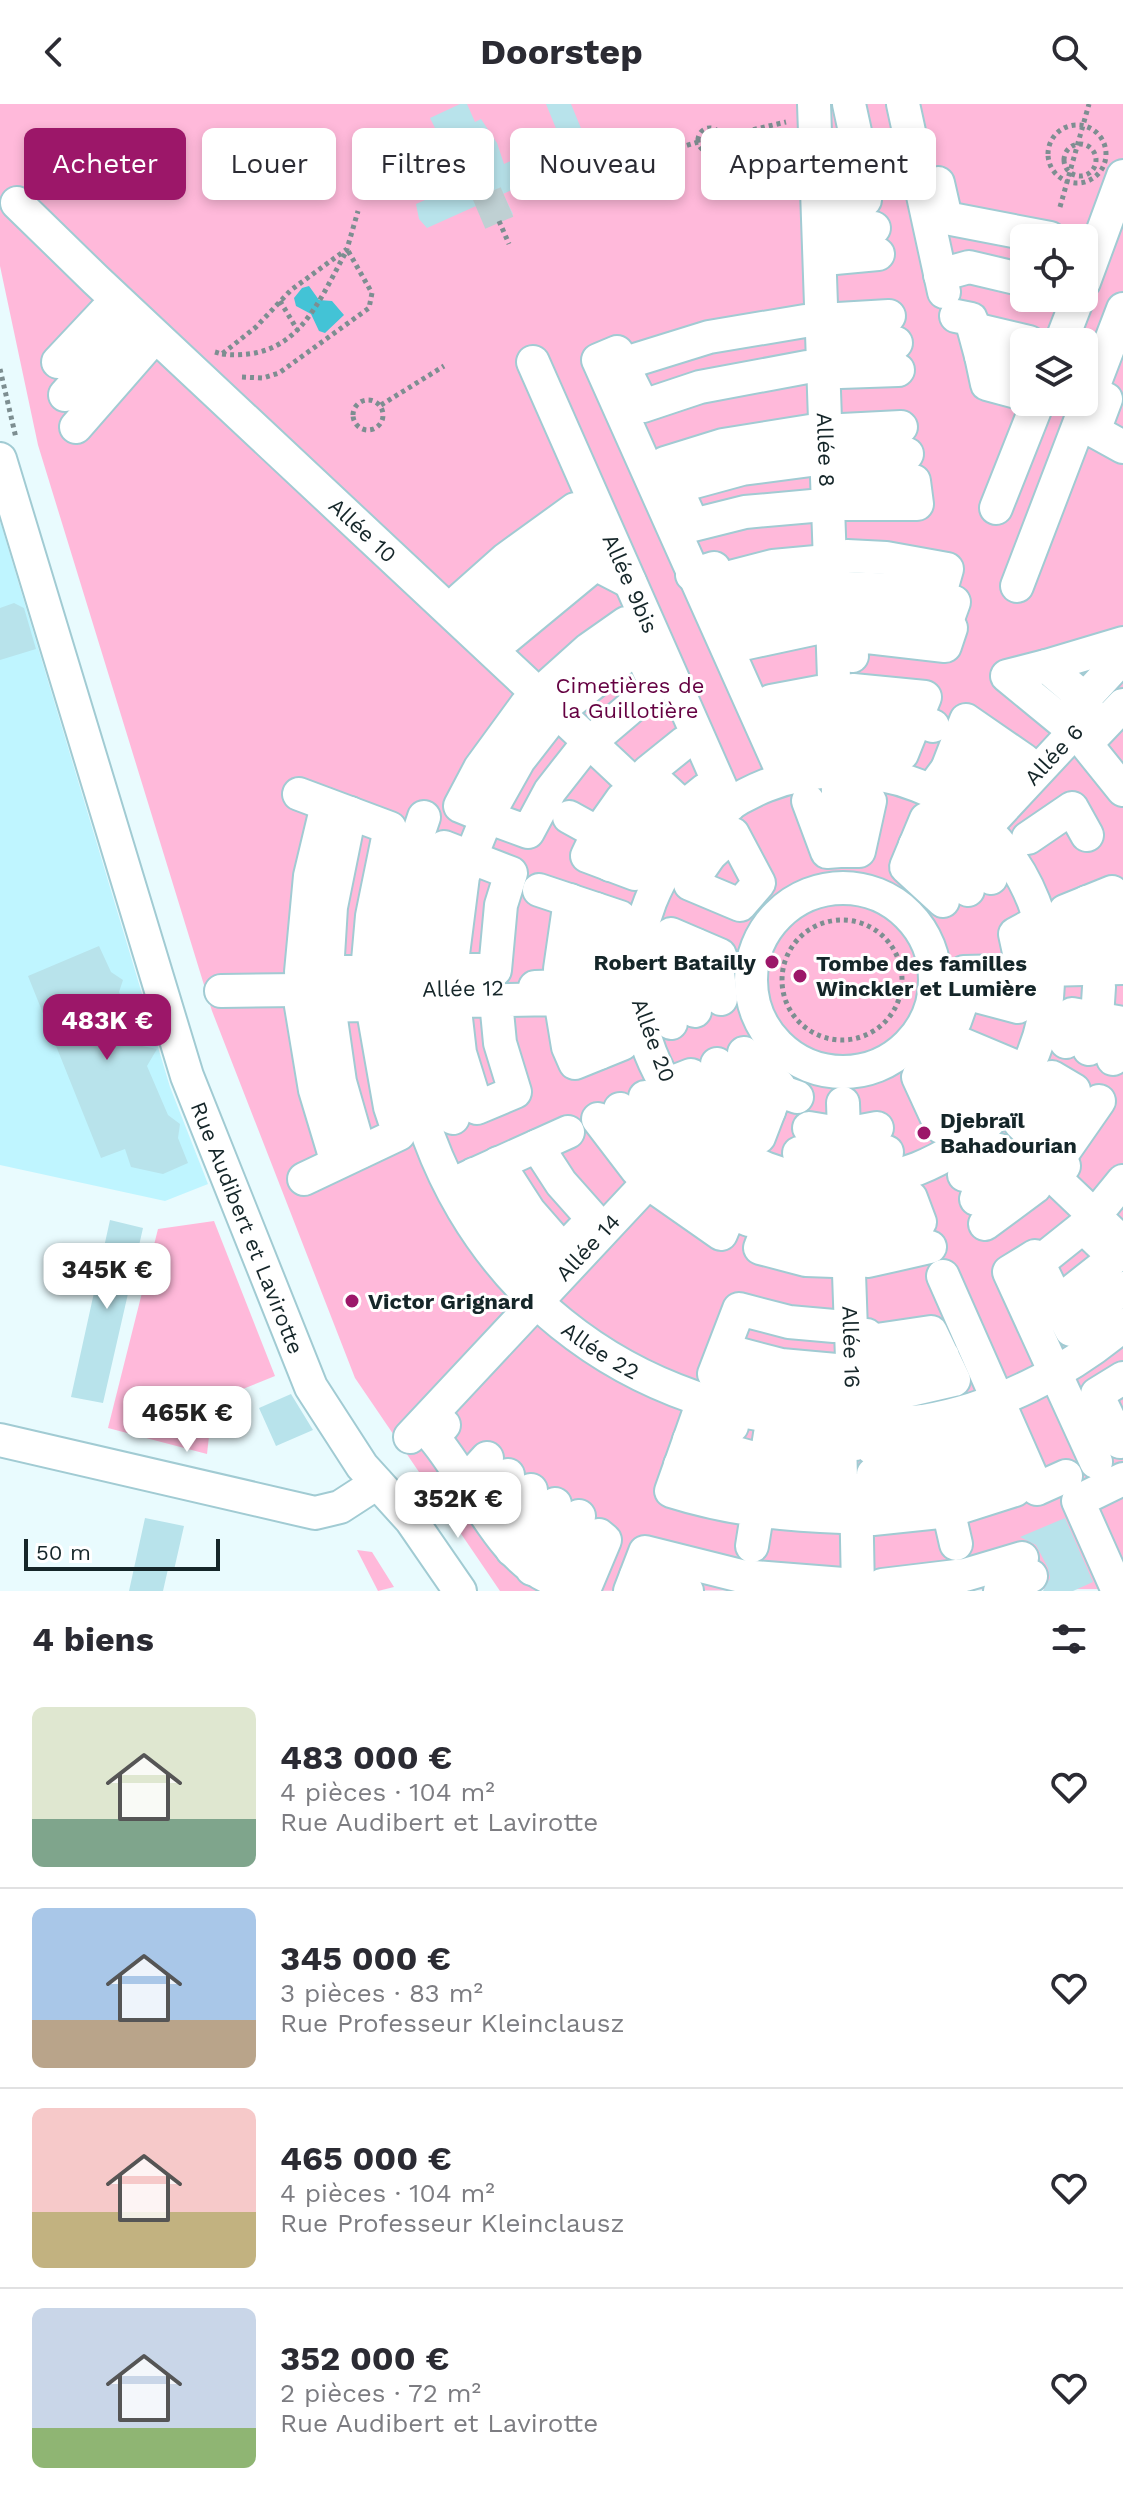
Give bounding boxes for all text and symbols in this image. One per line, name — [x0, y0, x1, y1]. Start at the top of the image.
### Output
icon: back — [32, 30, 76, 74]
icon: search — [1047, 30, 1091, 74]
text: Doorstep — [480, 31, 643, 73]
chip: Acheter — [24, 128, 186, 200]
chip: Louer — [202, 128, 336, 200]
chip: Filtres — [352, 128, 494, 200]
chip: Nouveau — [510, 128, 685, 200]
chip: Appartement — [701, 128, 936, 200]
map controls — [1010, 224, 1098, 416]
button: locate — [1010, 224, 1098, 312]
button: layers — [1010, 328, 1098, 416]
street label: Allée 8 — [812, 412, 839, 487]
street label: Allée 10 — [324, 493, 401, 568]
street label: Allée 9bis — [597, 530, 663, 637]
park label: Cimetières de la Guillotière — [556, 673, 704, 723]
street label: Allée 6 — [1019, 719, 1088, 790]
place label: Robert Batailly — [593, 950, 757, 975]
place label: Tombe des familles Winckler et Lumière — [816, 951, 1037, 1001]
marker: Robert Batailly — [763, 953, 781, 971]
marker: Tombe des familles Winckler et Lumière — [791, 967, 809, 985]
street label: Allée 12 — [422, 975, 504, 1002]
pin: 483K € — [42, 994, 172, 1062]
street label: Allée 20 — [627, 995, 680, 1086]
text: 483K € — [61, 1005, 153, 1035]
street label: Rue Audibert et Lavirotte — [186, 1098, 309, 1358]
place label: Djebraïl Bahadourian — [940, 1108, 1077, 1158]
marker: Djebraïl Bahadourian — [915, 1124, 933, 1142]
street label: Allée 14 — [551, 1209, 625, 1286]
pin: 345K € — [42, 1243, 172, 1311]
text: 345K € — [62, 1254, 152, 1284]
place label: Victor Grignard — [368, 1289, 534, 1314]
marker: Victor Grignard — [343, 1292, 361, 1310]
street label: Allée 16 — [837, 1305, 865, 1389]
street label: Allée 22 — [557, 1317, 643, 1385]
pin: 465K € — [122, 1386, 252, 1454]
text: 465K € — [141, 1397, 233, 1427]
pin: 352K € — [393, 1472, 523, 1540]
text: 352K € — [413, 1483, 503, 1513]
scale bar — [24, 1535, 220, 1571]
text: 50 m — [36, 1540, 91, 1565]
icon: filters — [1047, 1617, 1091, 1661]
text: 4 biens — [32, 1619, 154, 1659]
text: 483 000 € — [280, 1737, 452, 1777]
icon: home — [96, 1739, 192, 1835]
icon: heart — [1047, 1765, 1091, 1809]
text: 4 pièces · 104 m² — [280, 1777, 495, 1807]
text: Rue Audibert et Lavirotte — [280, 1807, 598, 1837]
text: 345 000 € — [280, 1938, 451, 1978]
icon: home — [96, 1940, 192, 2036]
icon: heart — [1047, 1966, 1091, 2010]
text: 3 pièces · 83 m² — [280, 1978, 483, 2008]
text: Rue Professeur Kleinclausz — [280, 2008, 624, 2038]
text: 465 000 € — [280, 2138, 452, 2178]
icon: home — [96, 2140, 192, 2236]
icon: heart — [1047, 2166, 1091, 2210]
text: 4 pièces · 104 m² — [280, 2178, 495, 2208]
text: Rue Professeur Kleinclausz — [280, 2208, 624, 2238]
text: 352 000 € — [280, 2338, 449, 2378]
icon: home — [96, 2340, 192, 2436]
icon: heart — [1047, 2366, 1091, 2410]
text: 2 pièces · 72 m² — [280, 2378, 481, 2408]
text: Rue Audibert et Lavirotte — [280, 2408, 598, 2438]

